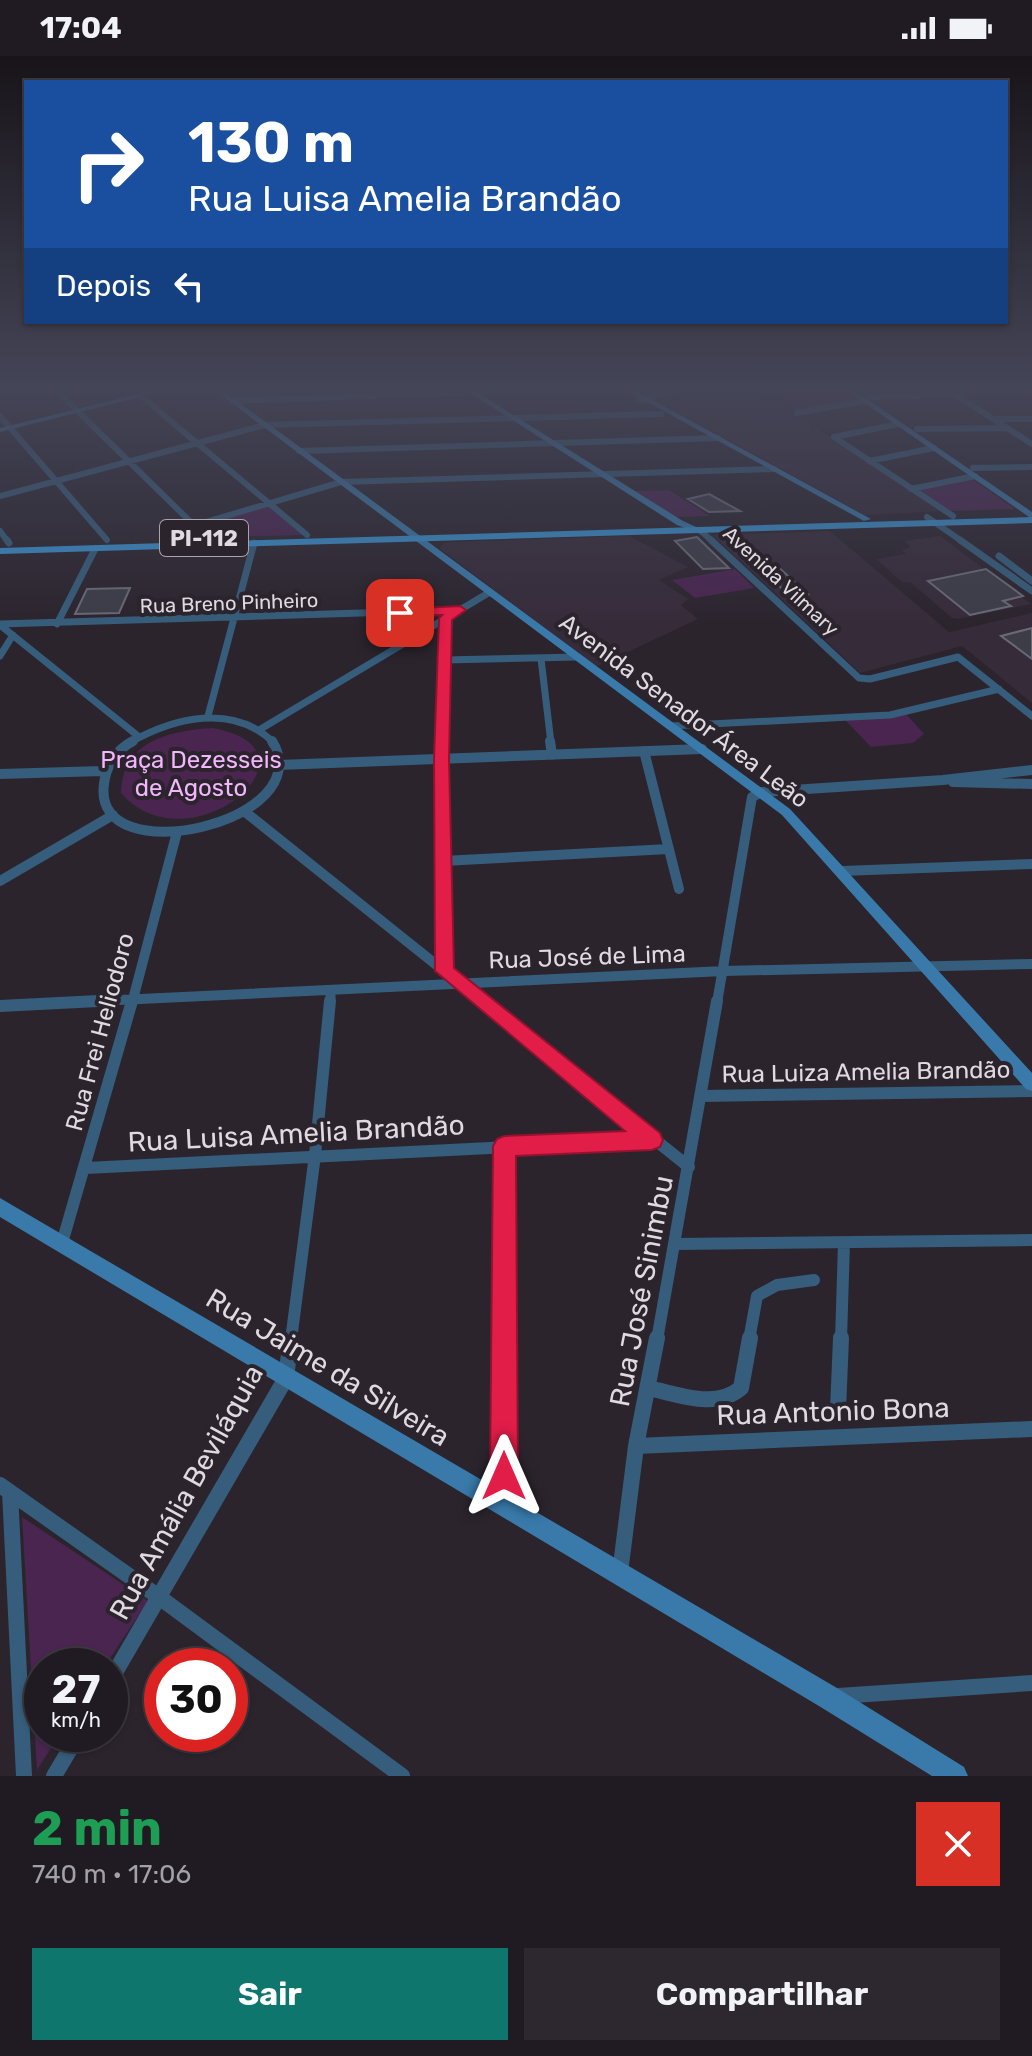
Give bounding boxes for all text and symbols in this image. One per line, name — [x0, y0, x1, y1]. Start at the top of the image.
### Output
text: 17:04 — [40, 10, 122, 46]
text: 130 m — [188, 110, 354, 176]
icon: right — [56, 112, 160, 216]
text: Rua Luisa Amelia Brandão — [188, 177, 622, 220]
icon: left — [167, 264, 211, 308]
text: Depois — [56, 268, 151, 304]
road number: PI-112 — [160, 520, 248, 556]
street label: Avenida Vilmary — [718, 521, 844, 641]
pin — [366, 579, 434, 647]
street label: Rua Breno Pinheiro — [139, 588, 319, 618]
icon: arrive — [378, 591, 422, 635]
street label: Avenida Senador Área Leão — [554, 608, 814, 814]
park label: Praça Dezesseis de Agosto — [100, 746, 282, 802]
street label: Rua Frei Heliodoro — [60, 930, 140, 1134]
street label: Rua José de Lima — [488, 940, 686, 974]
street label: Rua Luiza Amelia Brandão — [721, 1055, 1011, 1089]
street label: Rua Luisa Amelia Brandão — [127, 1108, 465, 1159]
street label: Rua José Sinimbu — [603, 1173, 680, 1409]
street label: Rua Jaime da Silveira — [200, 1282, 455, 1453]
street label: Rua Amália Beviláquia — [103, 1359, 270, 1625]
street label: Rua Antonio Bona — [716, 1391, 950, 1432]
position arrow — [462, 1434, 546, 1518]
speed limit sign: 30 — [144, 1648, 248, 1752]
text: 27 — [52, 1666, 100, 1713]
text: km/h — [51, 1708, 101, 1732]
text: 2 min — [32, 1800, 162, 1857]
button: close — [916, 1802, 1000, 1886]
text: 740 m · 17:06 — [32, 1859, 191, 1890]
button: Sair — [32, 1948, 508, 2040]
button: Compartilhar — [524, 1948, 1000, 2040]

